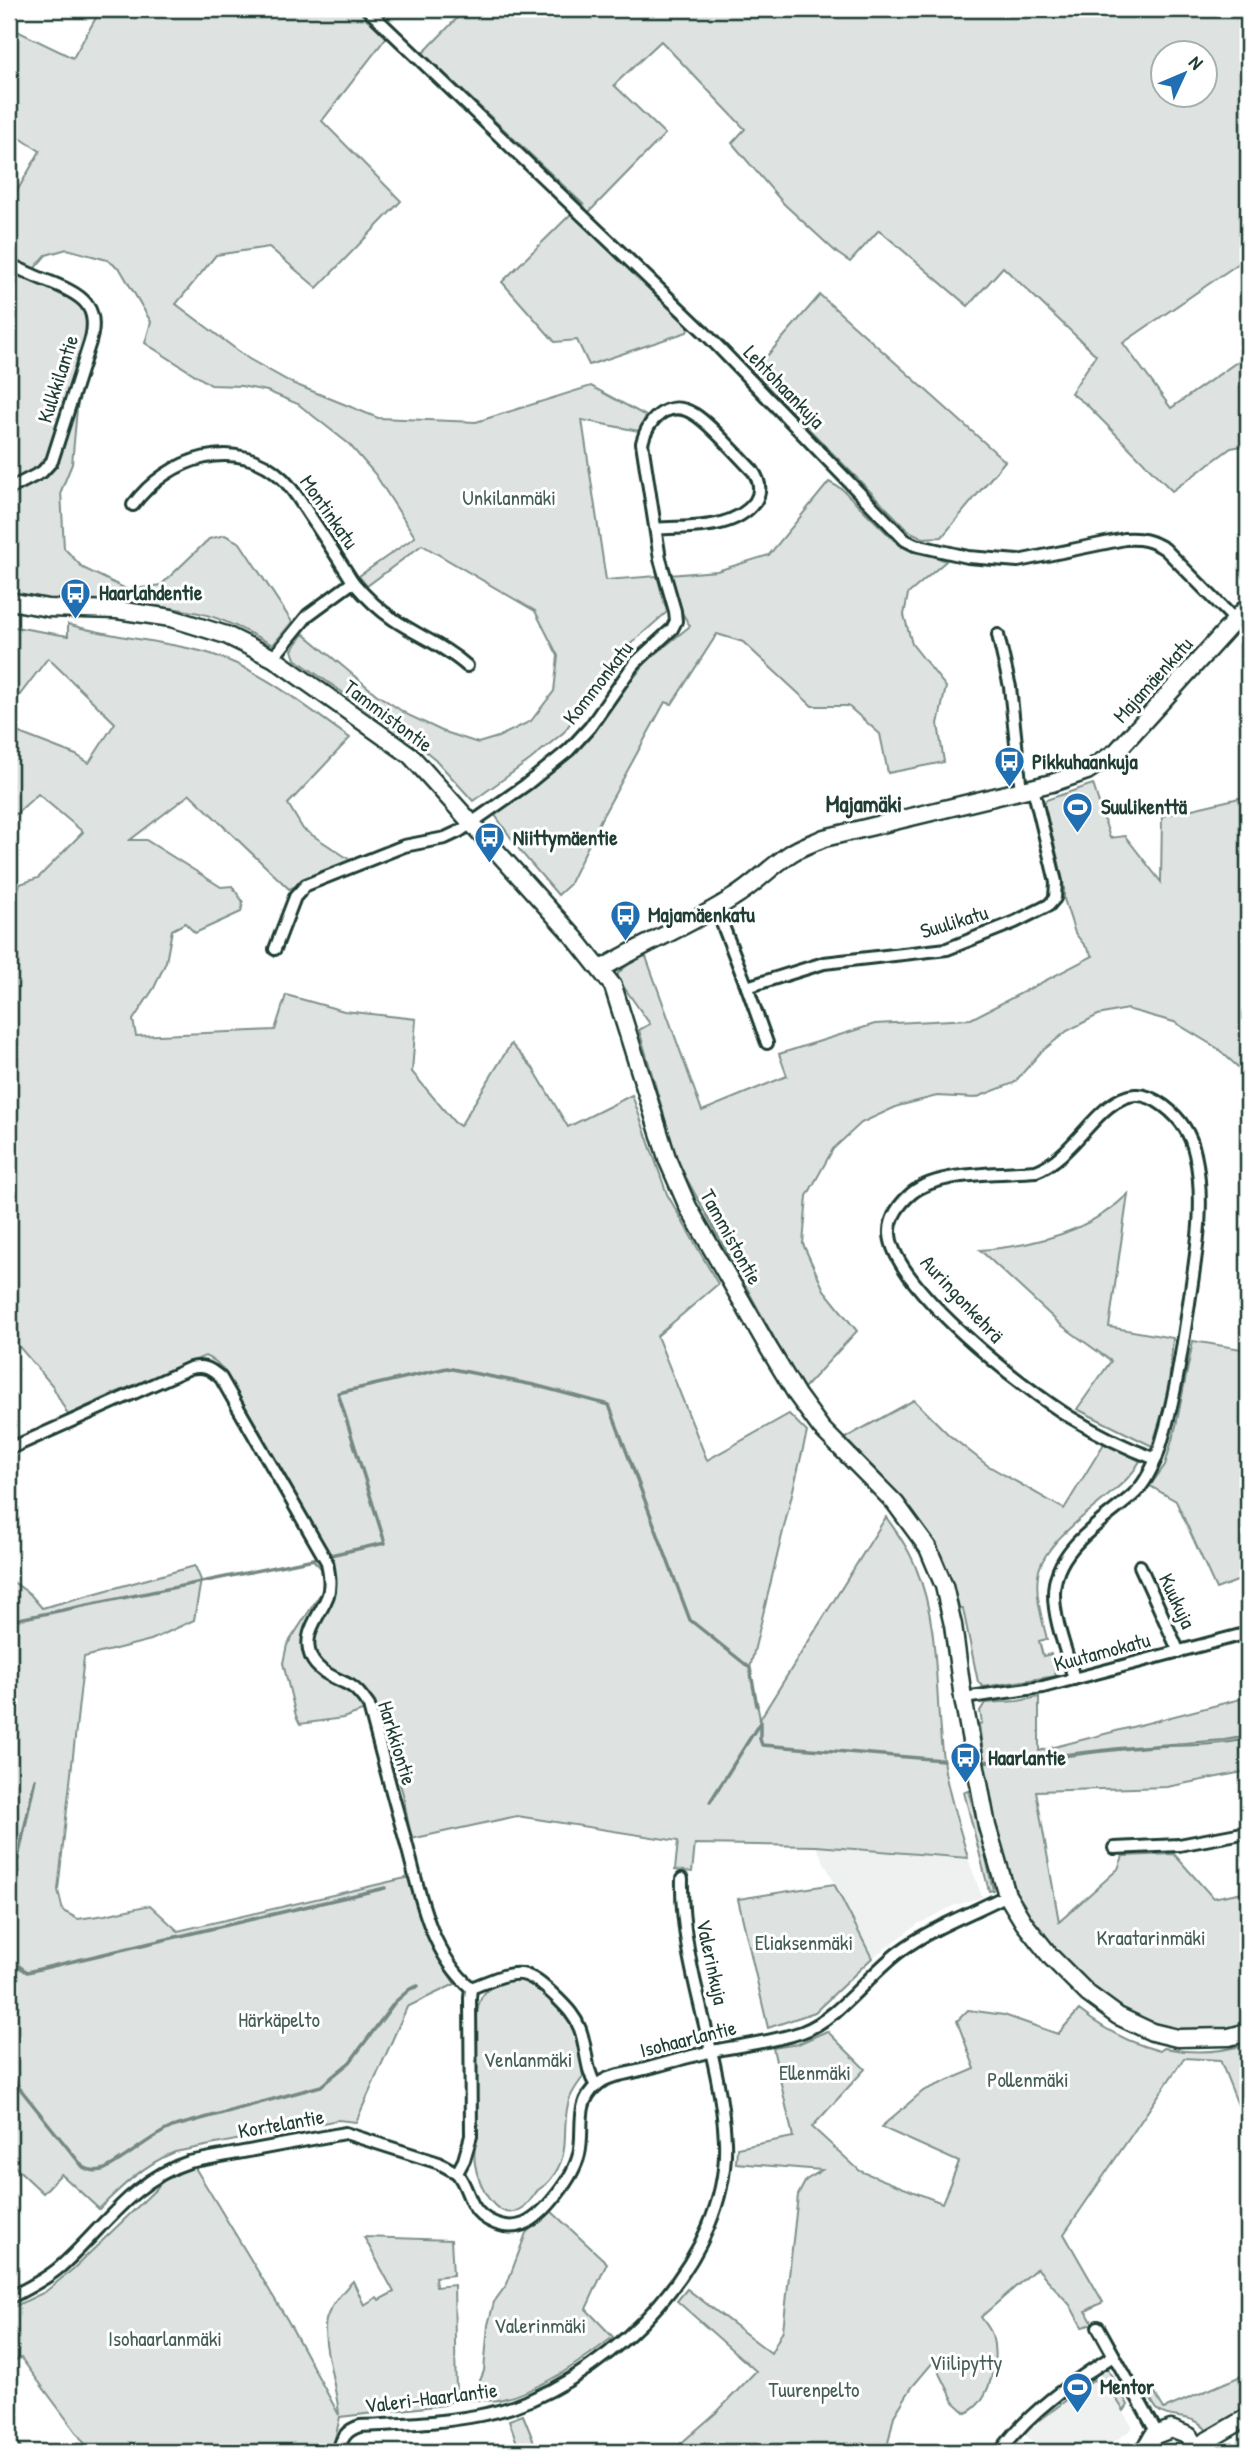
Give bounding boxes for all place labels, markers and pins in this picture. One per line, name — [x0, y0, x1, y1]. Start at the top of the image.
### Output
bus stop icon: Haarlahdentie — [59, 576, 93, 620]
place label: Haarlahdentie — [99, 578, 203, 607]
bus stop icon: Pikkuhaankuja — [992, 745, 1026, 789]
place label: Pikkuhaankuja — [1032, 747, 1138, 776]
sports icon: Suulikenttä — [1061, 790, 1095, 834]
place label: Suulikenttä — [1101, 792, 1188, 821]
bus stop icon: Niittymäentie — [473, 821, 507, 865]
place label: Niittymäentie — [513, 823, 618, 853]
bus stop icon: Majamäenkatu — [608, 898, 642, 942]
place label: Majamäenkatu — [648, 900, 755, 929]
bus stop icon: Haarlantie — [948, 1741, 982, 1785]
place label: Haarlantie — [988, 1743, 1067, 1772]
sports icon: Mentor — [1060, 2370, 1094, 2414]
place label: Mentor — [1100, 2372, 1155, 2401]

